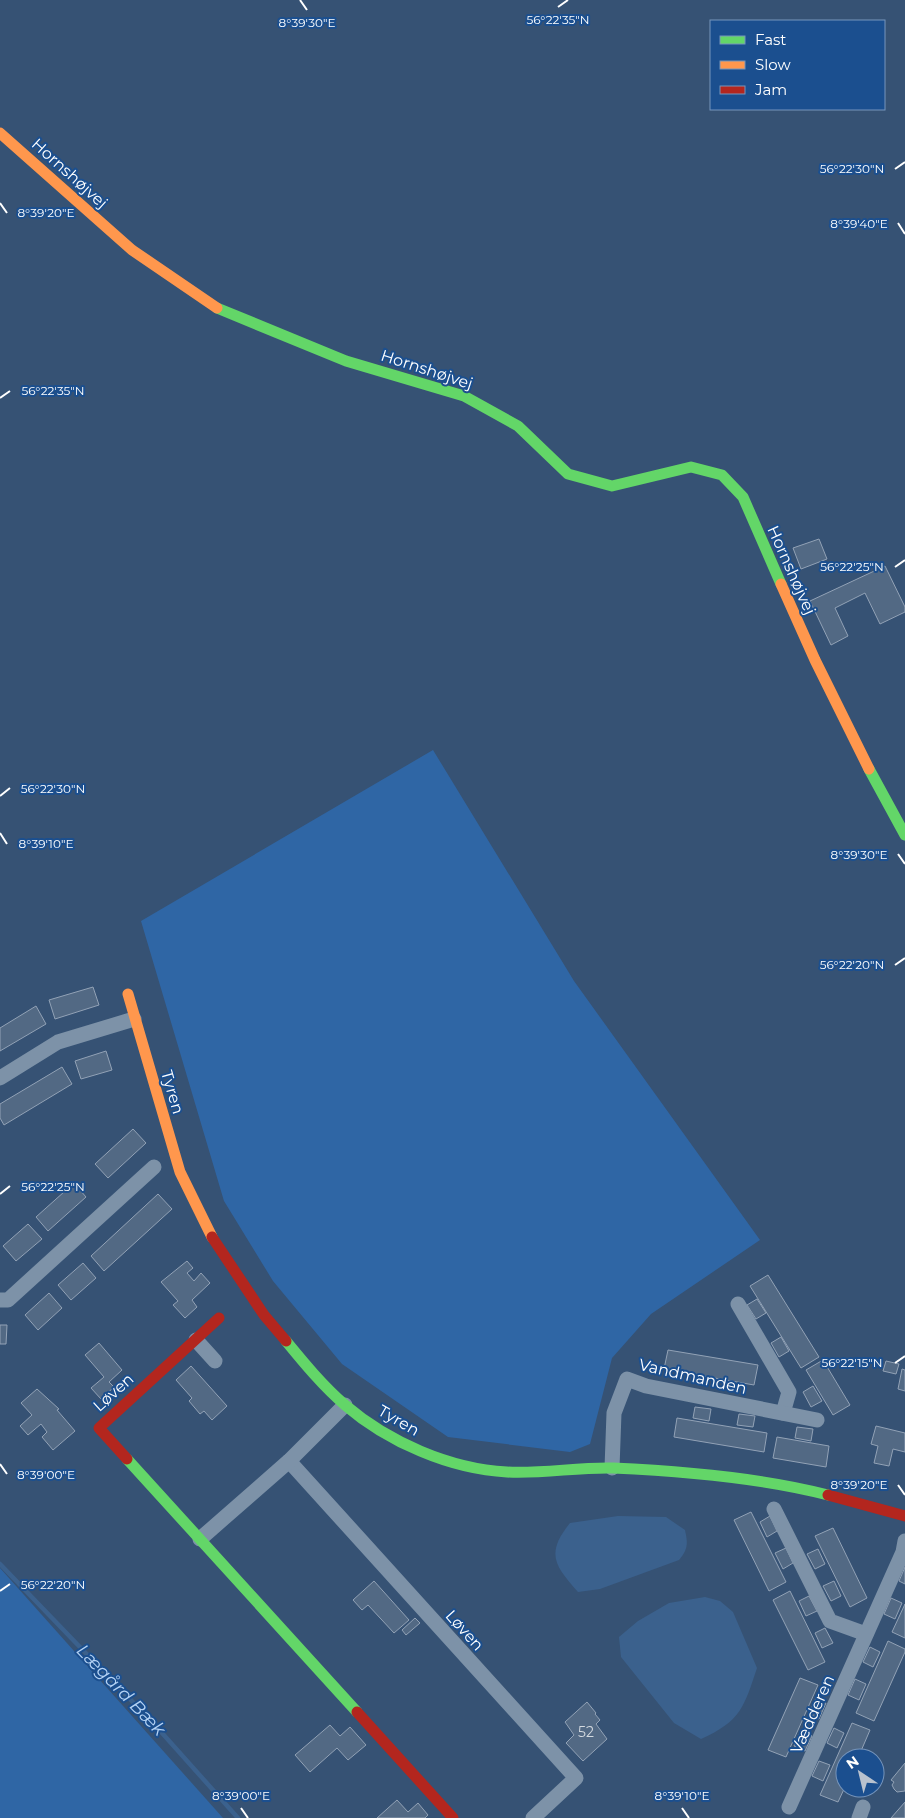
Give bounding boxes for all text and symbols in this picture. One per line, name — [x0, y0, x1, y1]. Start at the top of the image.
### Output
text: 56°22'35"N — [526, 12, 590, 27]
text: 8°39'30"E — [279, 15, 336, 30]
legend — [710, 20, 885, 110]
text: Fast — [755, 30, 786, 49]
text: Slow — [755, 55, 791, 74]
text: Jam — [754, 80, 787, 99]
street label: Hornshøjvej — [28, 134, 112, 212]
text: 56°22'30"N — [820, 161, 884, 176]
text: 8°39'20"E — [17, 205, 75, 220]
text: 8°39'40"E — [830, 216, 888, 231]
street label: Hornshøjvej — [378, 346, 475, 393]
text: 56°22'35"N — [21, 383, 85, 398]
street label: Hornshøjvej — [763, 523, 820, 618]
text: 56°22'25"N — [820, 559, 884, 574]
text: 56°22'30"N — [21, 781, 85, 796]
text: 8°39'10"E — [19, 836, 73, 851]
text: 8°39'30"E — [831, 847, 888, 862]
text: 56°22'20"N — [820, 957, 884, 972]
street label: Tyren — [157, 1068, 188, 1116]
text: 56°22'25"N — [21, 1179, 85, 1194]
street label: Vandmanden — [637, 1355, 749, 1398]
text: 56°22'15"N — [821, 1355, 883, 1370]
street label: Løven — [89, 1369, 138, 1415]
street label: Tyren — [375, 1401, 423, 1440]
text: 8°39'00"E — [17, 1467, 75, 1482]
text: 8°39'20"E — [830, 1477, 888, 1492]
text: 56°22'20"N — [21, 1577, 85, 1592]
street label: Løven — [442, 1606, 488, 1655]
water label: Lægård Bæk — [72, 1640, 171, 1741]
street label: Vædderen — [787, 1672, 838, 1756]
house number: 52 — [578, 1723, 594, 1741]
north arrow — [835, 1748, 885, 1798]
text: N — [843, 1752, 862, 1773]
text: 8°39'00"E — [212, 1788, 270, 1803]
text: 8°39'10"E — [655, 1788, 709, 1803]

